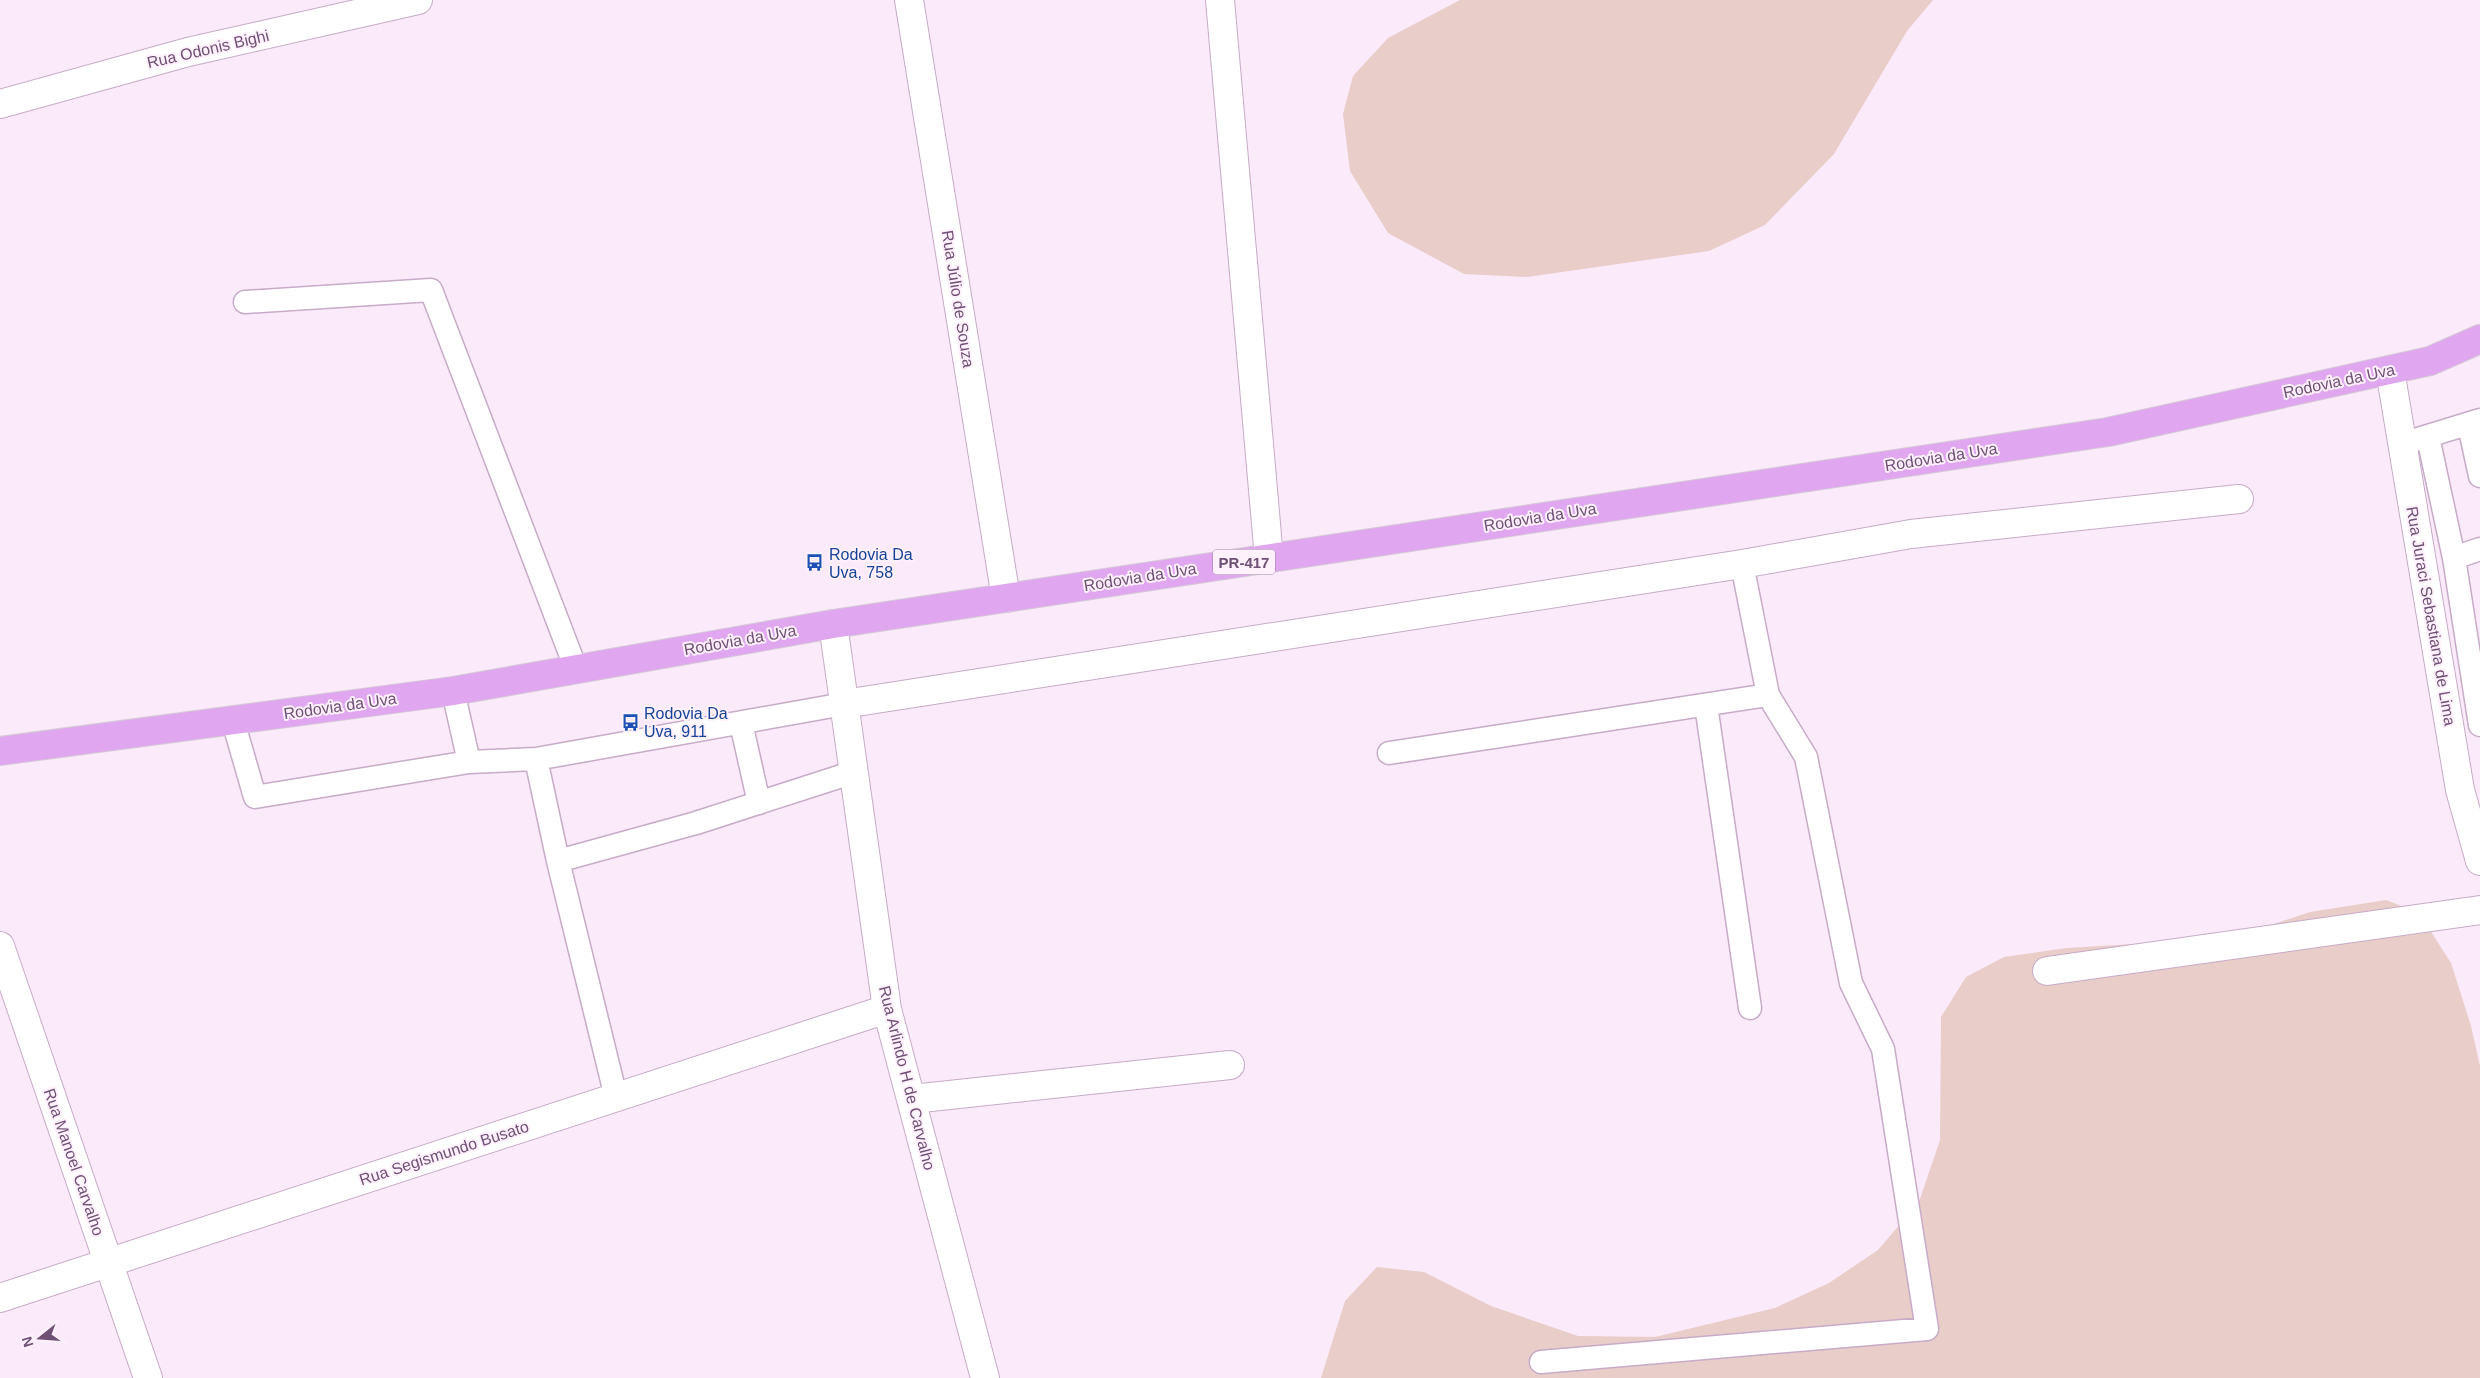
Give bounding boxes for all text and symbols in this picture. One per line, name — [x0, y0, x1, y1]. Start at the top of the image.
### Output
street label: Rua Odonis Bighi — [145, 27, 271, 71]
street label: Rua Júlio de Souza — [939, 229, 977, 369]
street label: Rodovia da Uva — [2282, 361, 2397, 401]
street label: Rodovia da Uva — [1883, 440, 1999, 474]
street label: Rodovia da Uva — [1482, 500, 1598, 534]
street label: Rua Juraci Sebastiana de Lima — [2403, 505, 2459, 727]
place label: Rodovia Da Uva, 758 — [829, 546, 913, 581]
road number: PR-417 — [1213, 550, 1275, 574]
bus stop icon: Rodovia Da Uva, 758 — [805, 553, 825, 573]
street label: Rodovia da Uva — [1082, 560, 1198, 594]
street label: Rodovia da Uva — [682, 622, 798, 658]
street label: Rodovia da Uva — [282, 690, 398, 722]
place label: Rodovia Da Uva, 911 — [644, 705, 728, 740]
bus stop icon: Rodovia Da Uva, 911 — [620, 712, 640, 732]
street label: Rua Arlindo H de Carvalho — [876, 984, 938, 1172]
street label: Rua Manoel Carvalho — [41, 1086, 107, 1238]
street label: Rua Segismundo Busato — [357, 1118, 531, 1188]
north arrow — [15, 1313, 65, 1363]
text: N — [18, 1335, 37, 1349]

